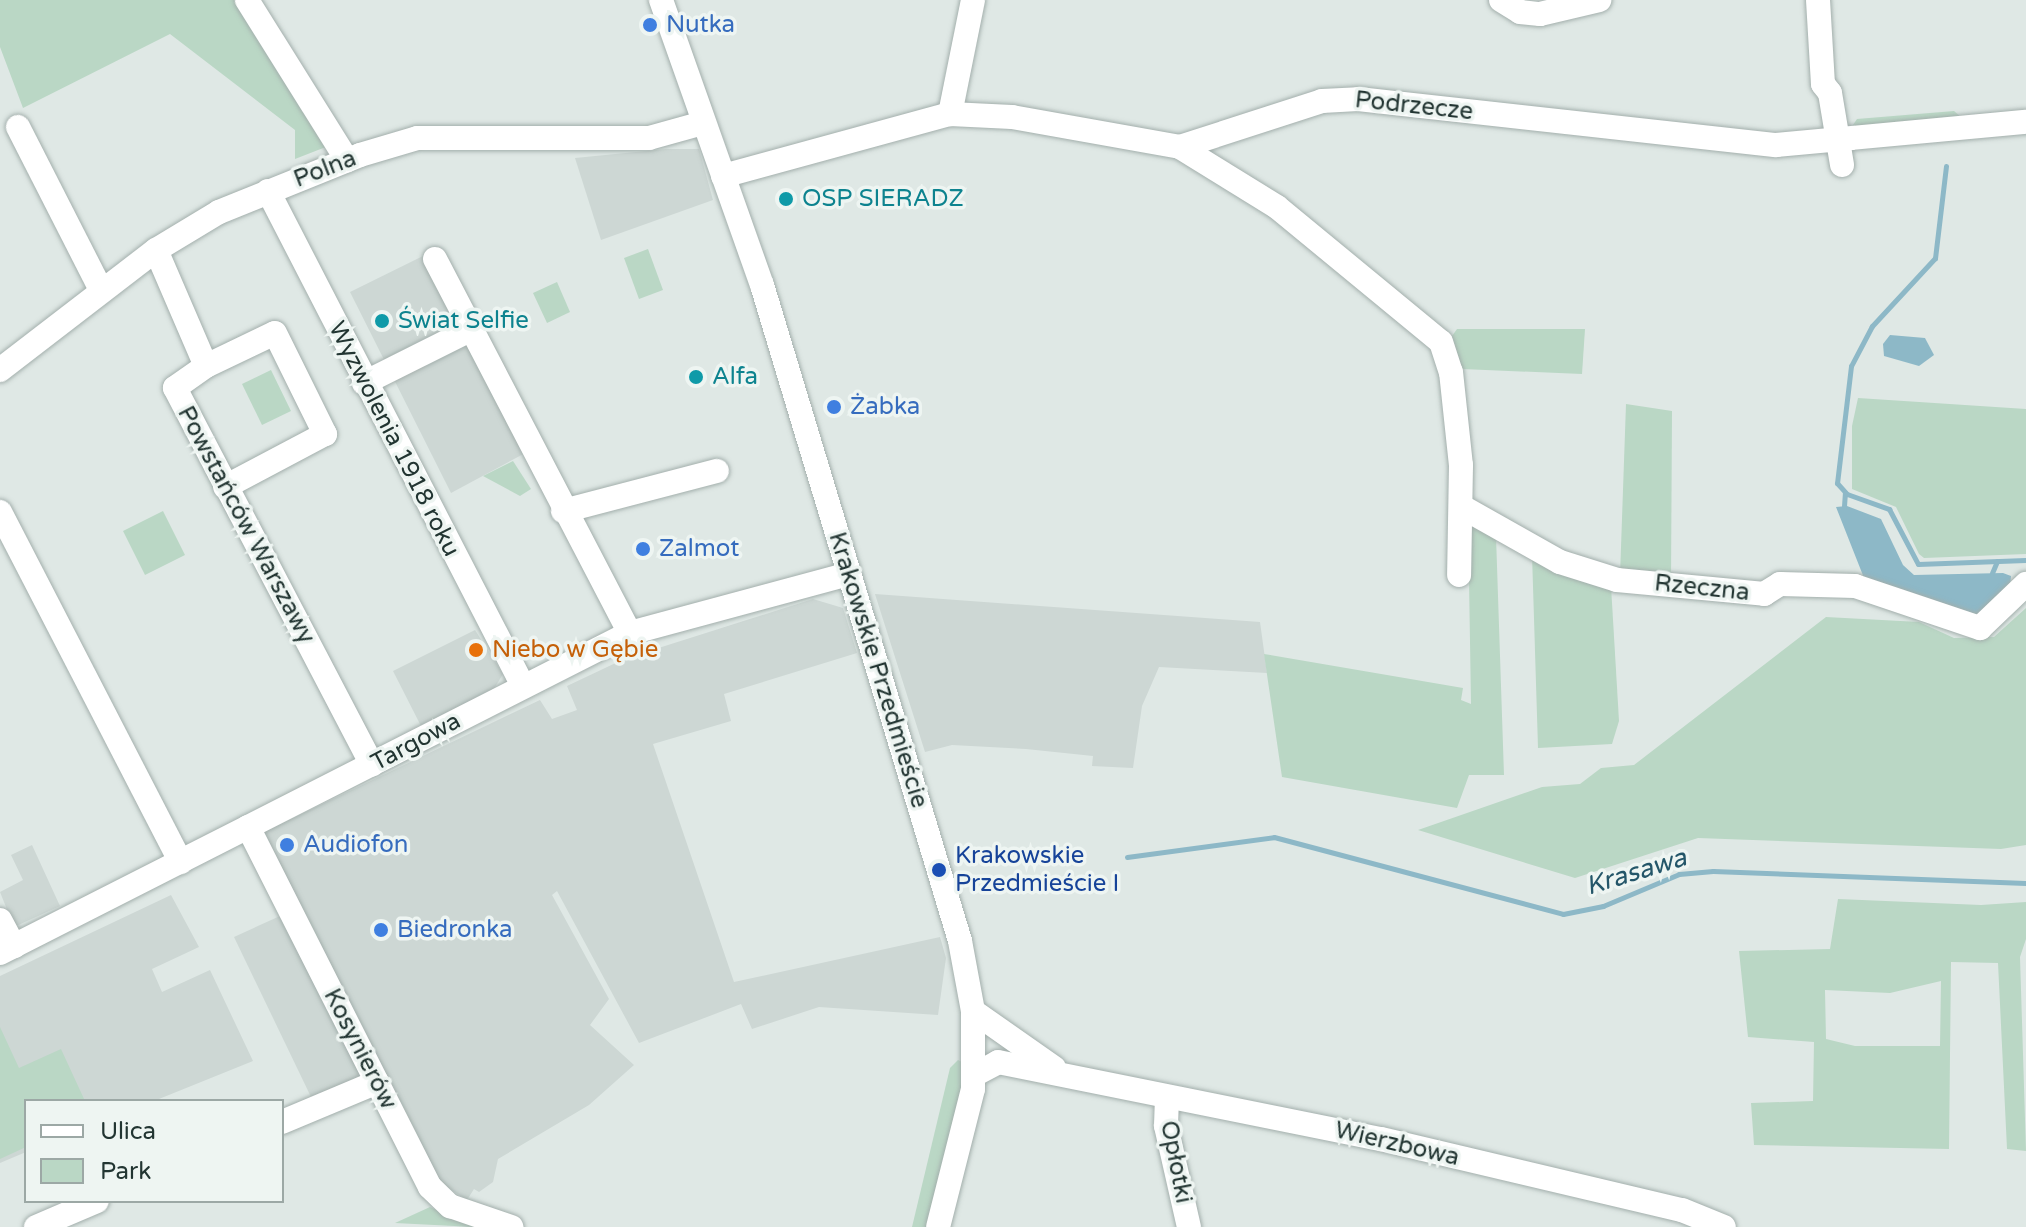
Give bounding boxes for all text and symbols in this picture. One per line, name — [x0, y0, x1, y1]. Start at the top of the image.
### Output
place label: Nutka — [666, 11, 735, 39]
marker: Nutka — [641, 16, 659, 34]
street label: Podrzecze — [1354, 85, 1474, 127]
street label: Polna — [290, 144, 360, 194]
place label: OSP SIERADZ — [802, 185, 964, 213]
marker: OSP SIERADZ — [777, 190, 795, 208]
place label: Świat Selfie — [398, 307, 529, 335]
marker: Świat Selfie — [373, 312, 391, 330]
street label: Wyzwolenia 1918 roku — [322, 317, 466, 561]
place label: Alfa — [712, 363, 758, 391]
marker: Alfa — [687, 368, 705, 386]
place label: Żabka — [850, 393, 920, 421]
marker: Żabka — [825, 398, 843, 416]
street label: Powstańców Warszawy — [171, 401, 321, 649]
street label: Krakowskie Przedmieście — [822, 529, 934, 811]
place label: Zalmot — [659, 535, 739, 563]
marker: Zalmot — [634, 540, 652, 558]
street label: Rzeczna — [1653, 569, 1751, 607]
place label: Niebo w Gębie — [492, 636, 658, 664]
marker: Niebo w Gębie — [467, 641, 485, 659]
street label: Targowa — [366, 707, 466, 777]
place label: Audiofon — [303, 831, 408, 859]
marker: Audiofon — [278, 836, 296, 854]
place label: Krakowskie Przedmieście I — [955, 842, 1119, 898]
water label: Krasawa — [1582, 842, 1690, 902]
marker: Krakowskie Przedmieście I — [930, 861, 948, 879]
place label: Biedronka — [397, 916, 513, 944]
marker: Biedronka — [372, 921, 390, 939]
street label: Kosynierów — [317, 984, 403, 1114]
legend — [24, 1099, 284, 1203]
street label: Wierzbowa — [1332, 1116, 1462, 1172]
text: Ulica — [100, 1117, 156, 1146]
street label: Opłotki — [1154, 1118, 1198, 1206]
text: Park — [100, 1157, 151, 1186]

